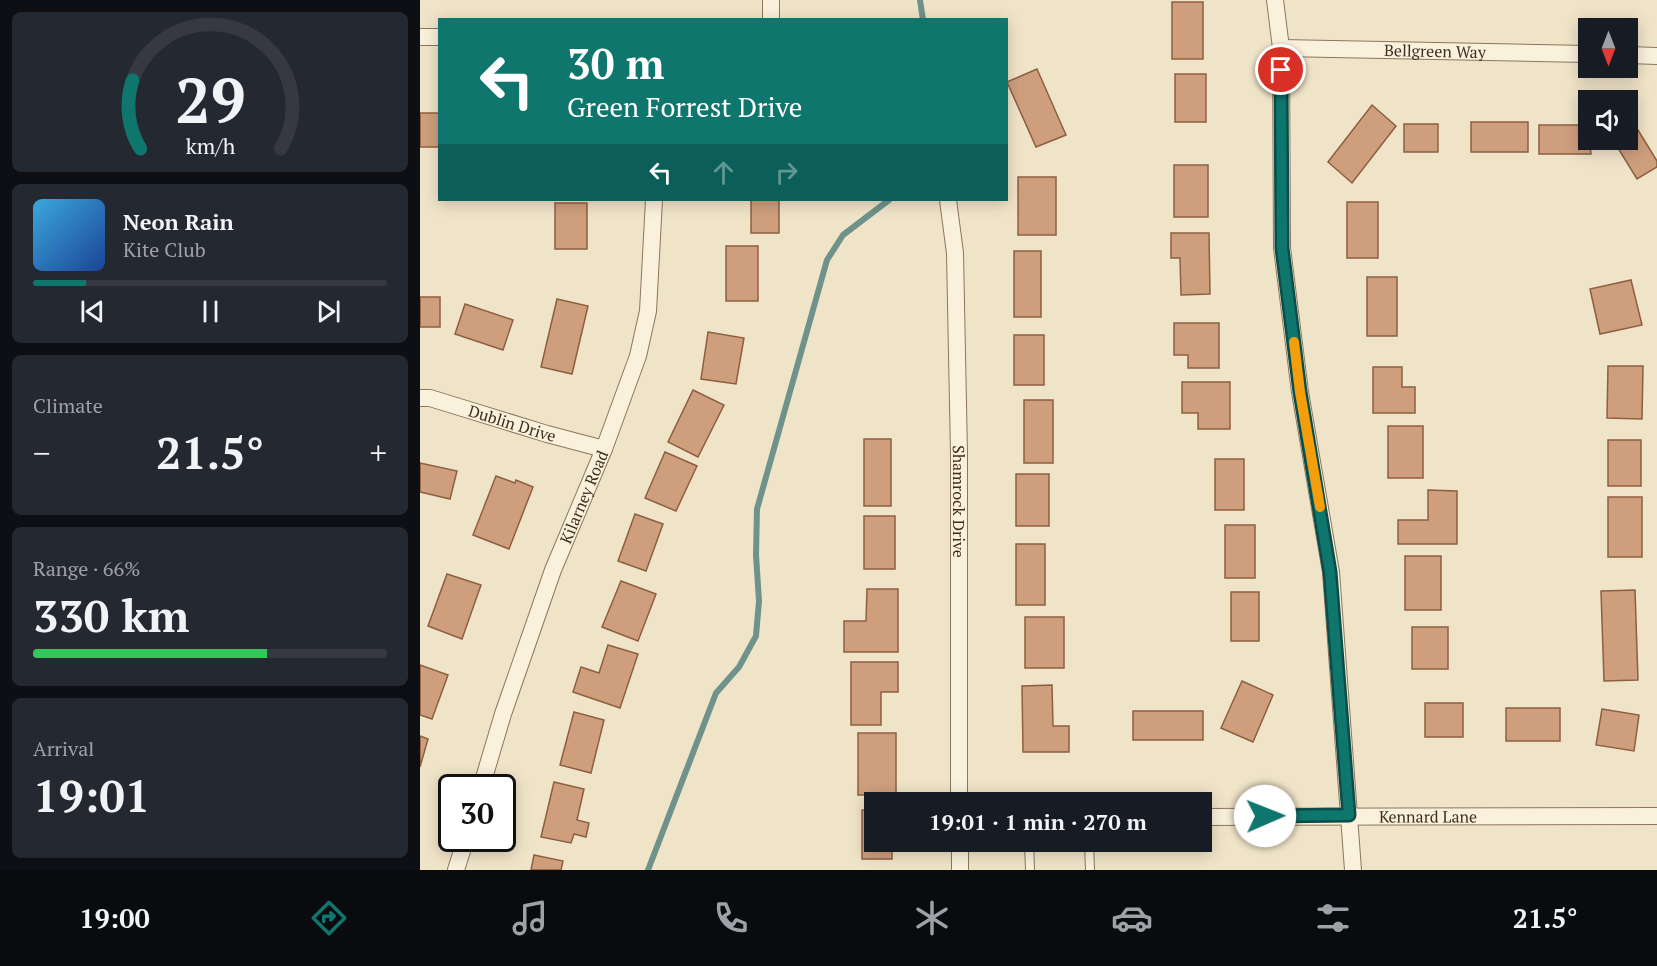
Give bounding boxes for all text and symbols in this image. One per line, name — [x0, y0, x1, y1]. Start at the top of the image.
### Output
north arrow — [1578, 18, 1638, 78]
map controls — [1578, 18, 1638, 150]
text: 30 m — [567, 35, 665, 91]
street label: Bellgreen Way — [1384, 39, 1487, 63]
icon: left — [468, 42, 546, 120]
pin — [1255, 44, 1306, 95]
icon: arrive — [1264, 53, 1297, 86]
text: 29 — [175, 58, 245, 141]
text: Green Forrest Drive — [567, 89, 802, 125]
button: sound — [1578, 90, 1638, 150]
text: km/h — [185, 132, 235, 160]
icon: left — [644, 156, 677, 189]
icon: ahead — [707, 156, 740, 189]
icon: right — [770, 156, 803, 189]
text: Neon Rain — [123, 207, 234, 236]
text: Kite Club — [123, 236, 206, 263]
icon: previous — [76, 295, 109, 328]
icon: pause — [194, 295, 227, 328]
icon: next — [312, 295, 345, 328]
text: Climate — [33, 392, 103, 419]
street label: Dublin Drive — [466, 399, 558, 447]
text: 21.5° — [156, 422, 264, 482]
text: − — [33, 431, 51, 474]
text: + — [369, 431, 387, 474]
street label: Shamrock Drive — [948, 445, 970, 558]
street label: Kilarney Road — [554, 447, 613, 547]
text: Range · 66% — [33, 555, 140, 582]
text: 330 km — [33, 585, 189, 645]
text: Arrival — [33, 735, 94, 762]
text: 19:01 — [33, 765, 150, 825]
speed limit sign: 30 — [438, 774, 516, 852]
position arrow — [1233, 784, 1297, 848]
street label: Kennard Lane — [1379, 805, 1477, 828]
text: 19:01 · 1 min · 270 m — [929, 807, 1147, 836]
icon: directions — [308, 897, 350, 939]
icon: music — [509, 897, 551, 939]
icon: phone — [710, 897, 752, 939]
icon: climate — [911, 897, 953, 939]
icon: car — [1111, 897, 1153, 939]
icon: filters — [1312, 897, 1354, 939]
text: 19:00 — [79, 900, 150, 936]
text: 21.5° — [1513, 900, 1578, 936]

